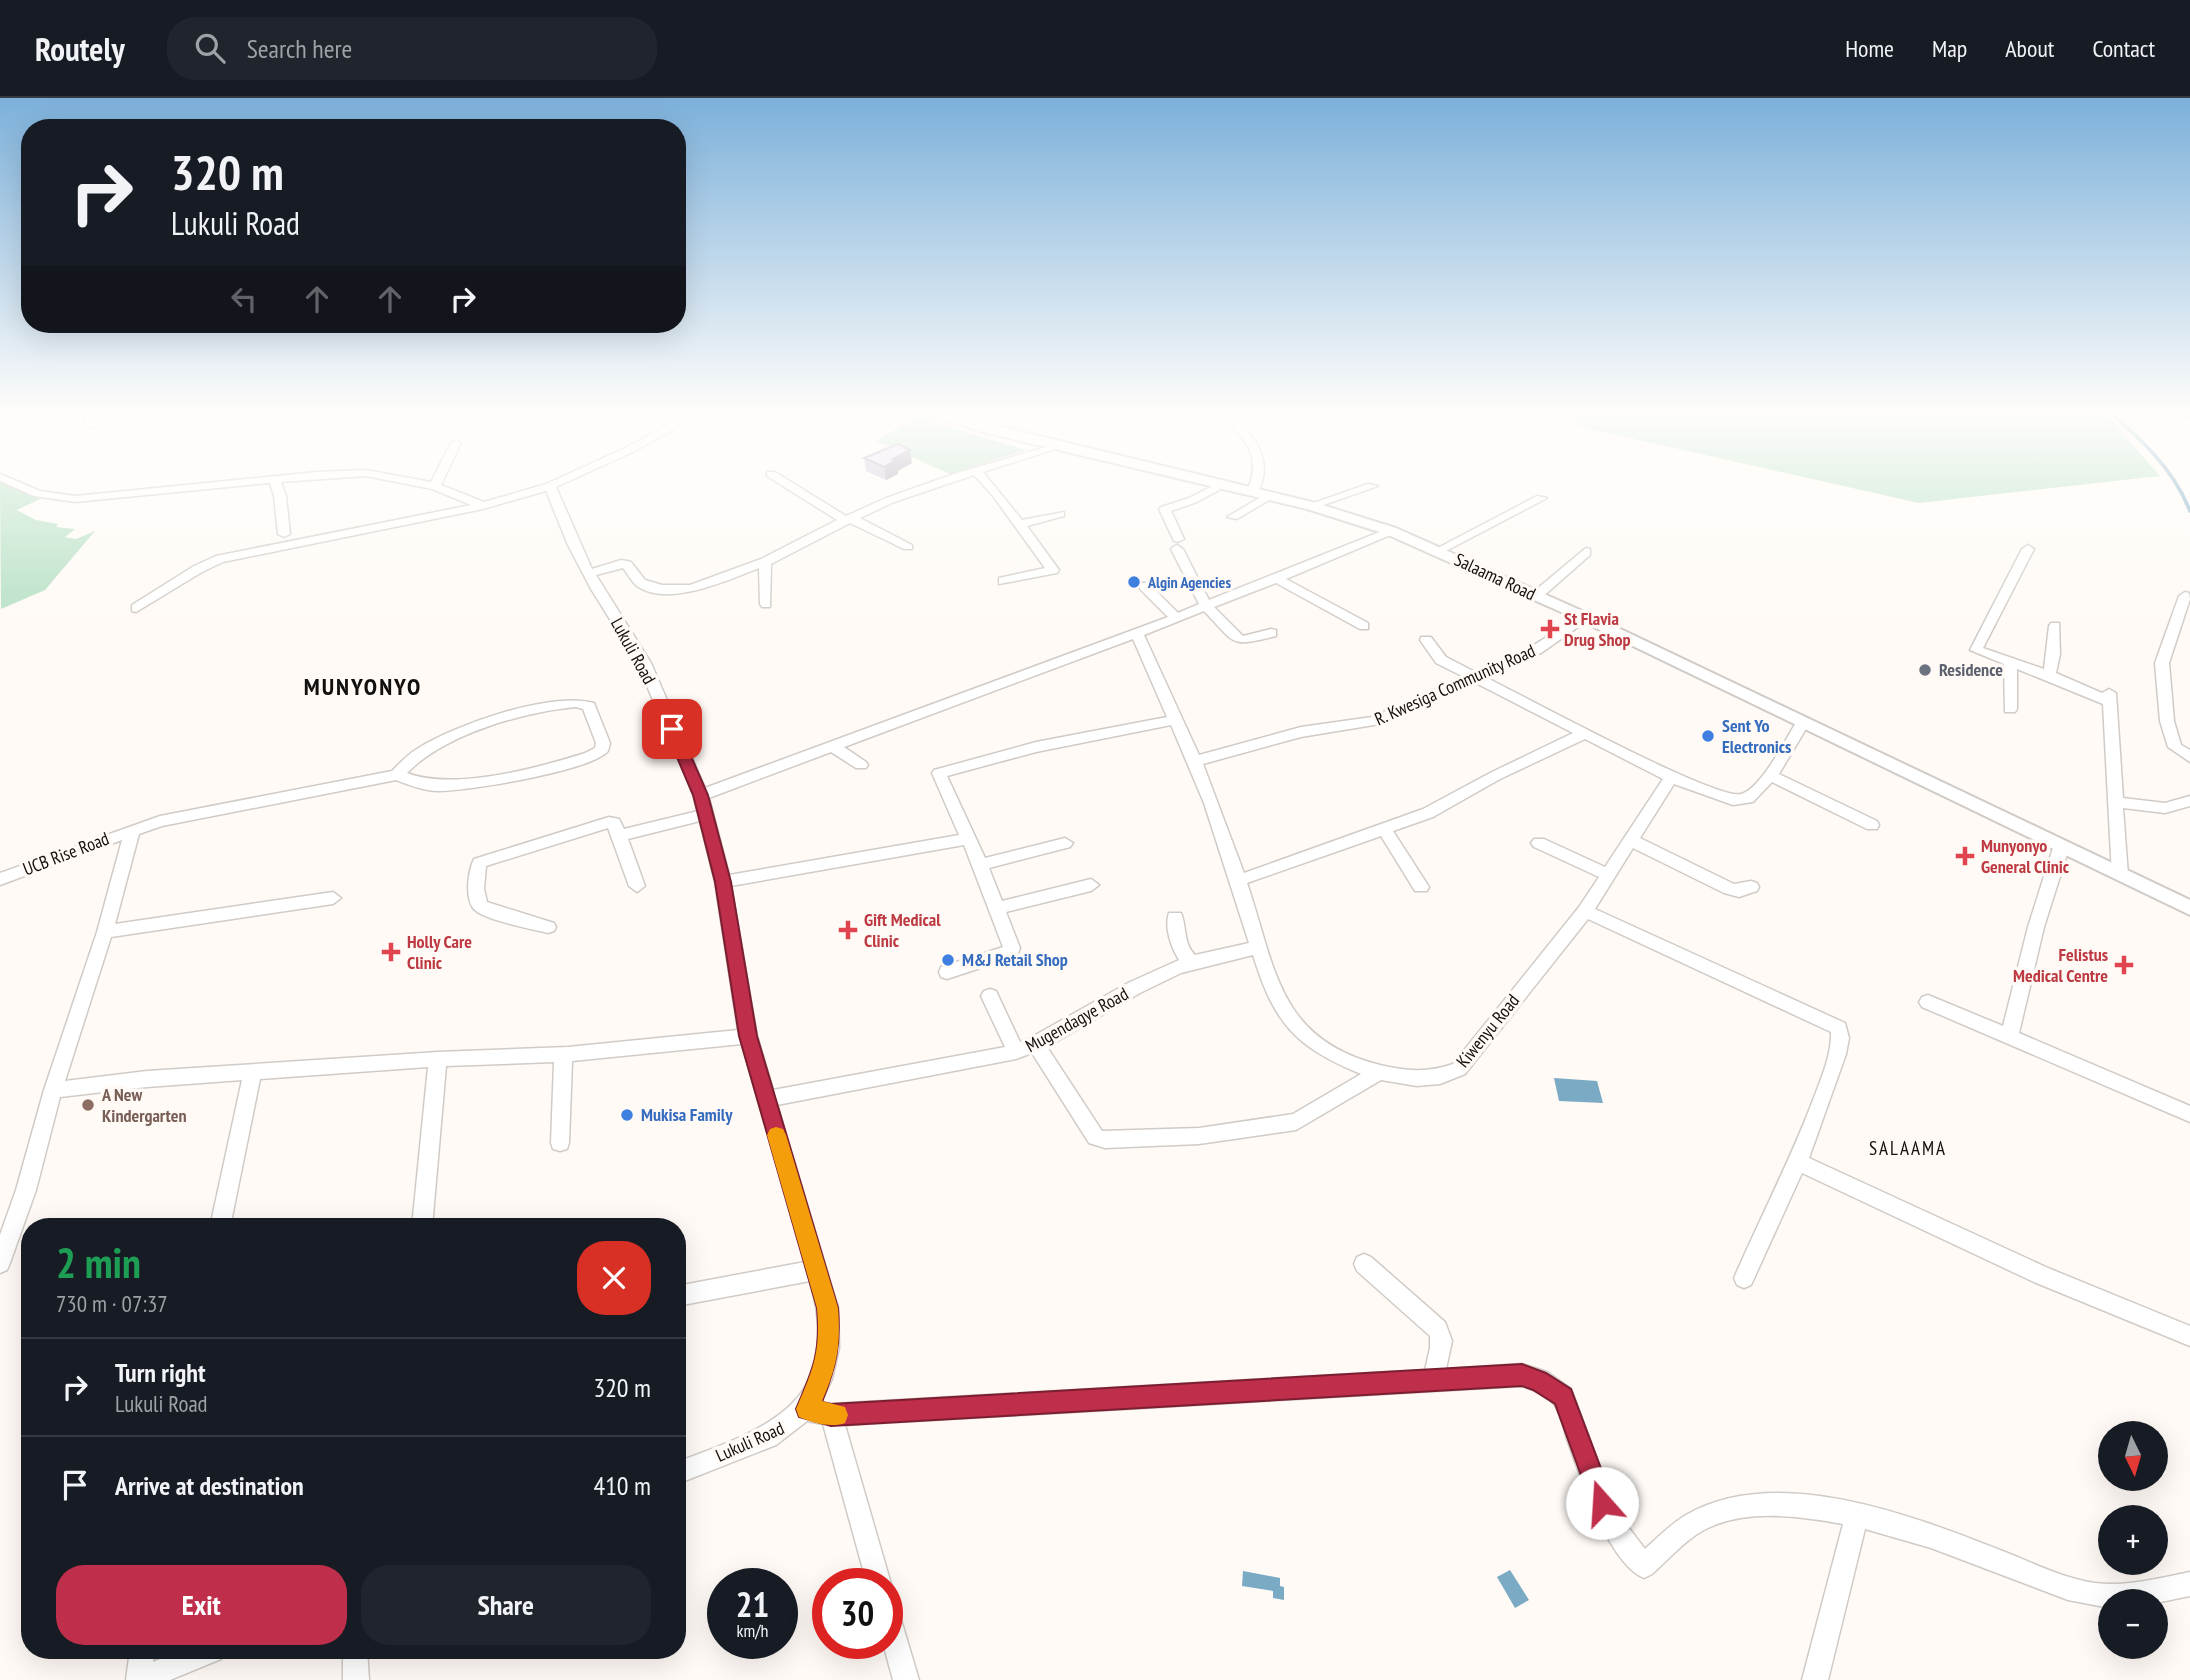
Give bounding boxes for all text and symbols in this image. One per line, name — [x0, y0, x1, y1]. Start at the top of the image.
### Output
search box — [167, 17, 657, 80]
text: Routely — [35, 27, 125, 70]
icon: search — [191, 29, 229, 67]
text: Search here — [247, 32, 352, 65]
text: Home — [1845, 33, 1894, 64]
text: Map — [1932, 33, 1967, 64]
text: About — [2005, 33, 2054, 64]
text: Contact — [2092, 33, 2155, 64]
text: 320 m — [171, 140, 284, 204]
icon: right — [56, 147, 147, 238]
text: Lukuli Road — [171, 202, 300, 244]
icon: left — [225, 280, 263, 318]
icon: ahead — [298, 280, 336, 318]
icon: ahead — [371, 280, 409, 318]
icon: right — [444, 280, 482, 318]
street label: Salaama Road — [1451, 548, 1539, 605]
place label: Algin Agencies — [1147, 572, 1231, 592]
marker: Algin Agencies — [1126, 574, 1142, 590]
place label: St Flavia Drug Shop — [1564, 607, 1631, 651]
street label: Lukuli Road — [606, 613, 661, 688]
marker: St Flavia Drug Shop — [1542, 621, 1558, 637]
street label: R. Kwesiga Community Road — [1371, 639, 1539, 730]
place label: Residence — [1939, 658, 2003, 681]
marker: Residence — [1917, 662, 1933, 678]
district label: MUNYONYO — [304, 671, 422, 702]
pin — [642, 699, 702, 759]
icon: arrive — [653, 710, 691, 748]
place label: Sent Yo Electronics — [1722, 714, 1791, 758]
marker: Sent Yo Electronics — [1700, 728, 1716, 744]
street label: UCB Rise Road — [19, 827, 112, 880]
place label: Munyonyo General Clinic — [1981, 834, 2070, 878]
marker: Munyonyo General Clinic — [1955, 846, 1975, 866]
place label: Gift Medical Clinic — [864, 908, 941, 952]
marker: Gift Medical Clinic — [838, 920, 858, 940]
place label: Holly Care Clinic — [407, 930, 472, 974]
marker: Holly Care Clinic — [381, 942, 401, 962]
place label: Felistus Medical Centre — [2013, 943, 2108, 987]
place label: M&J Retail Shop — [962, 948, 1068, 971]
marker: M&J Retail Shop — [940, 952, 956, 968]
marker: Felistus Medical Centre — [2114, 955, 2134, 975]
street label: Mugendagye Road — [1021, 982, 1132, 1057]
street label: Kiwenyu Road — [1451, 989, 1524, 1072]
place label: A New Kindergarten — [101, 1083, 187, 1127]
marker: A New Kindergarten — [80, 1097, 96, 1113]
place label: Mukisa Family — [641, 1103, 733, 1126]
marker: Mukisa Family — [619, 1107, 635, 1123]
district label: SALAAMA — [1869, 1136, 1947, 1160]
text: 2 min — [56, 1235, 141, 1290]
button: close — [577, 1241, 651, 1315]
text: 730 m · 07:37 — [56, 1289, 168, 1318]
text: Turn right — [115, 1356, 206, 1389]
icon: right — [56, 1368, 94, 1406]
text: 320 m — [593, 1371, 651, 1404]
text: Lukuli Road — [115, 1389, 208, 1418]
street label: Lukuli Road — [712, 1416, 788, 1467]
north arrow — [2098, 1421, 2168, 1491]
map controls — [2098, 1421, 2168, 1659]
icon: arrive — [56, 1466, 94, 1504]
position arrow — [1565, 1466, 1639, 1540]
text: Arrive at destination — [115, 1469, 304, 1502]
text: 410 m — [593, 1469, 651, 1502]
button: + — [2098, 1505, 2168, 1575]
button: Exit — [56, 1565, 347, 1645]
button: Share — [361, 1565, 651, 1645]
speed limit sign: 30 — [812, 1568, 903, 1659]
text: 21 — [736, 1581, 769, 1627]
button: − — [2098, 1589, 2168, 1659]
text: km/h — [737, 1619, 768, 1642]

